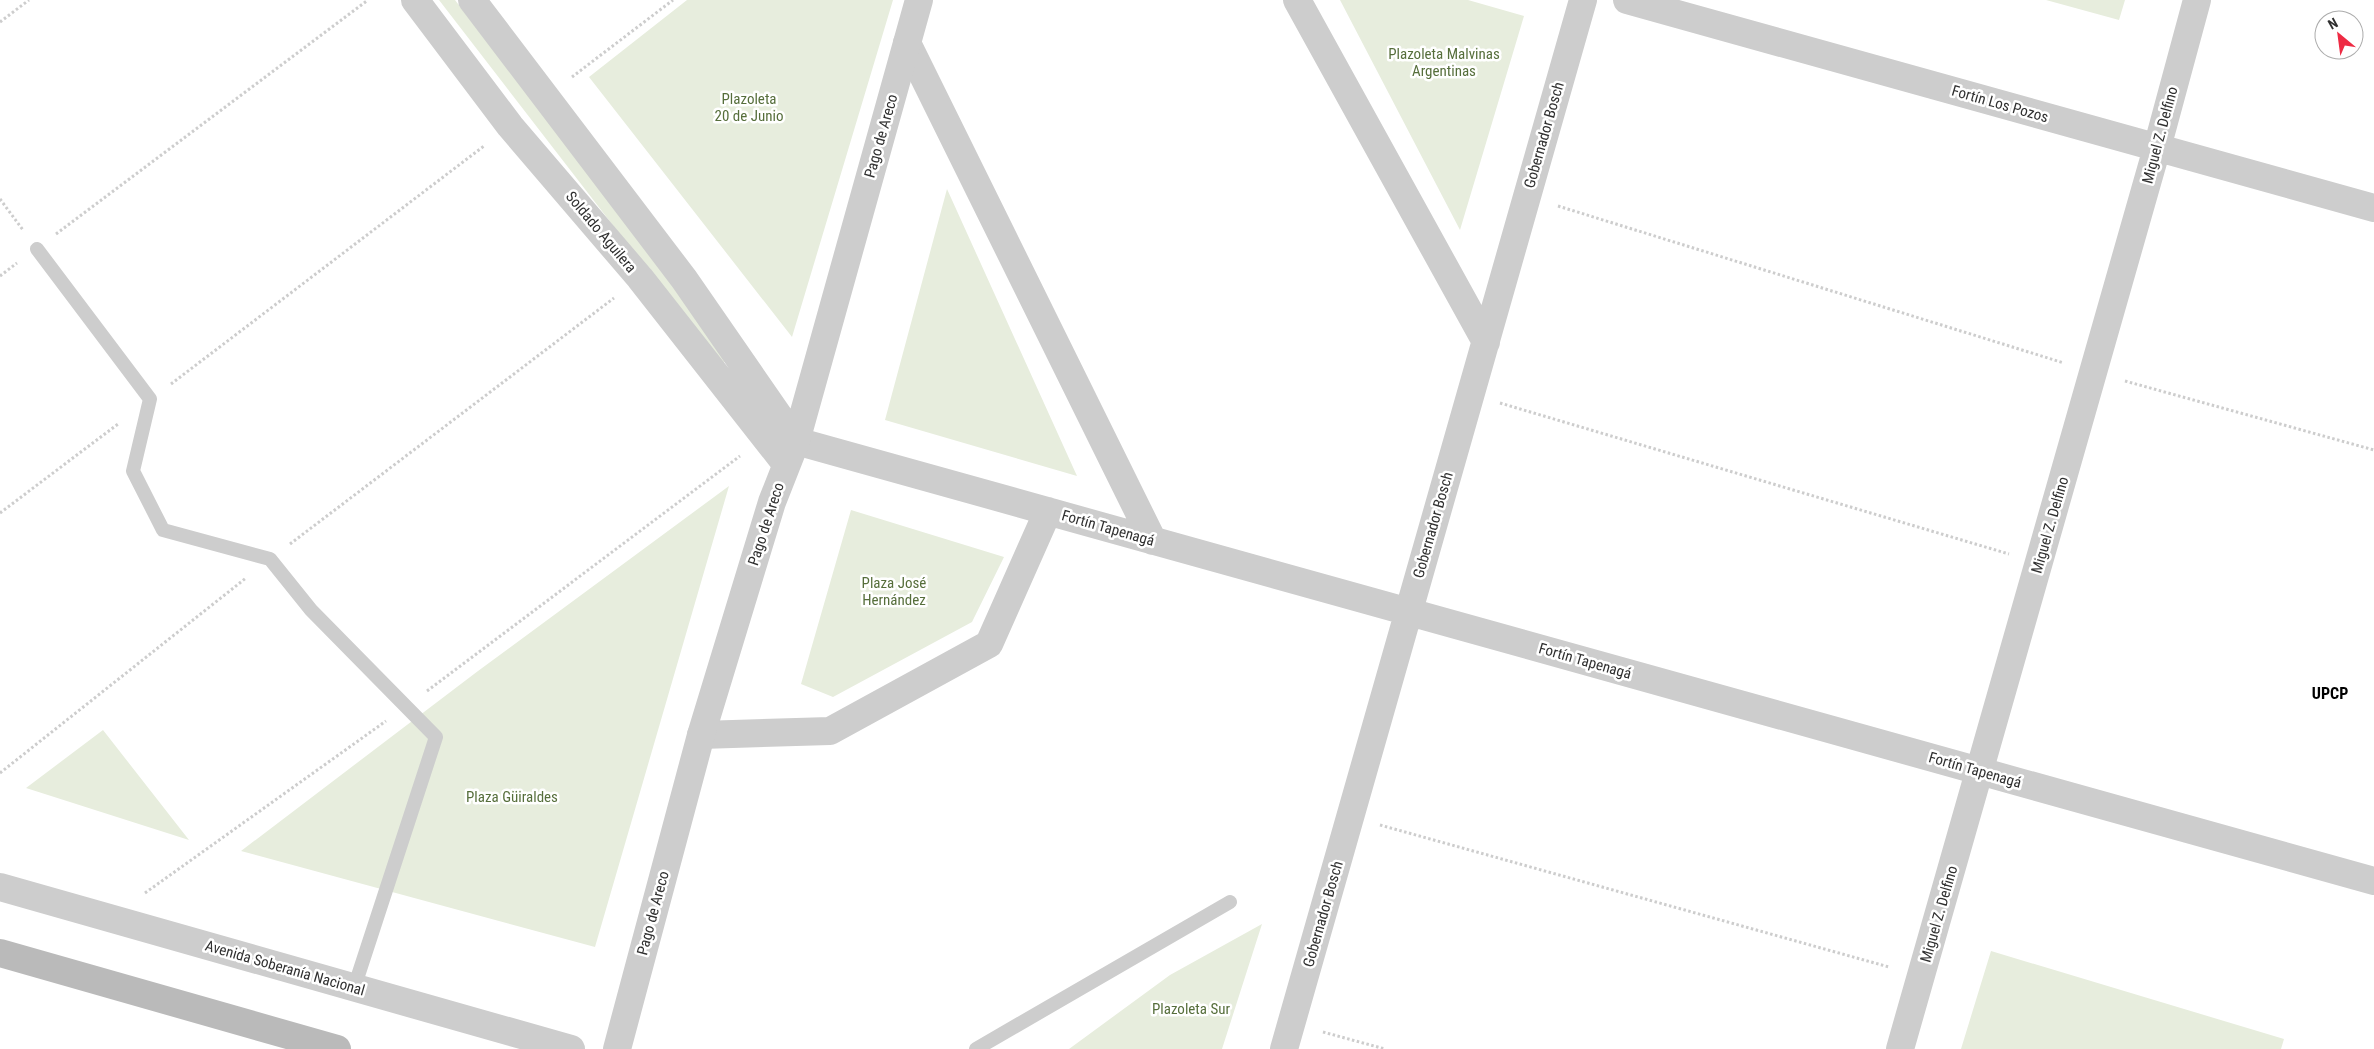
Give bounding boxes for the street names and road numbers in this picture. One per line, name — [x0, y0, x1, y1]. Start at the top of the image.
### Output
street label: Gobernador Bosch — [1520, 80, 1568, 190]
street label: Fortín Los Pozos — [1950, 82, 2051, 126]
street label: Miguel Z. Delfino — [2138, 84, 2182, 186]
street label: Pago de Areco — [860, 92, 902, 180]
street label: Soldado Aguilera — [562, 188, 640, 276]
street label: Gobernador Bosch — [1409, 470, 1457, 580]
street label: Miguel Z. Delfino — [2028, 475, 2072, 575]
street label: Pago de Areco — [744, 480, 788, 568]
street label: Fortín Tapenagá — [1060, 506, 1156, 550]
street label: Fortín Tapenagá — [1537, 639, 1633, 683]
street label: Fortín Tapenagá — [1927, 748, 2023, 792]
street label: Gobernador Bosch — [1299, 859, 1347, 969]
street label: Miguel Z. Delfino — [1917, 864, 1961, 964]
street label: Pago de Areco — [633, 869, 673, 957]
street label: Avenida Soberanía Nacional — [203, 937, 367, 999]

